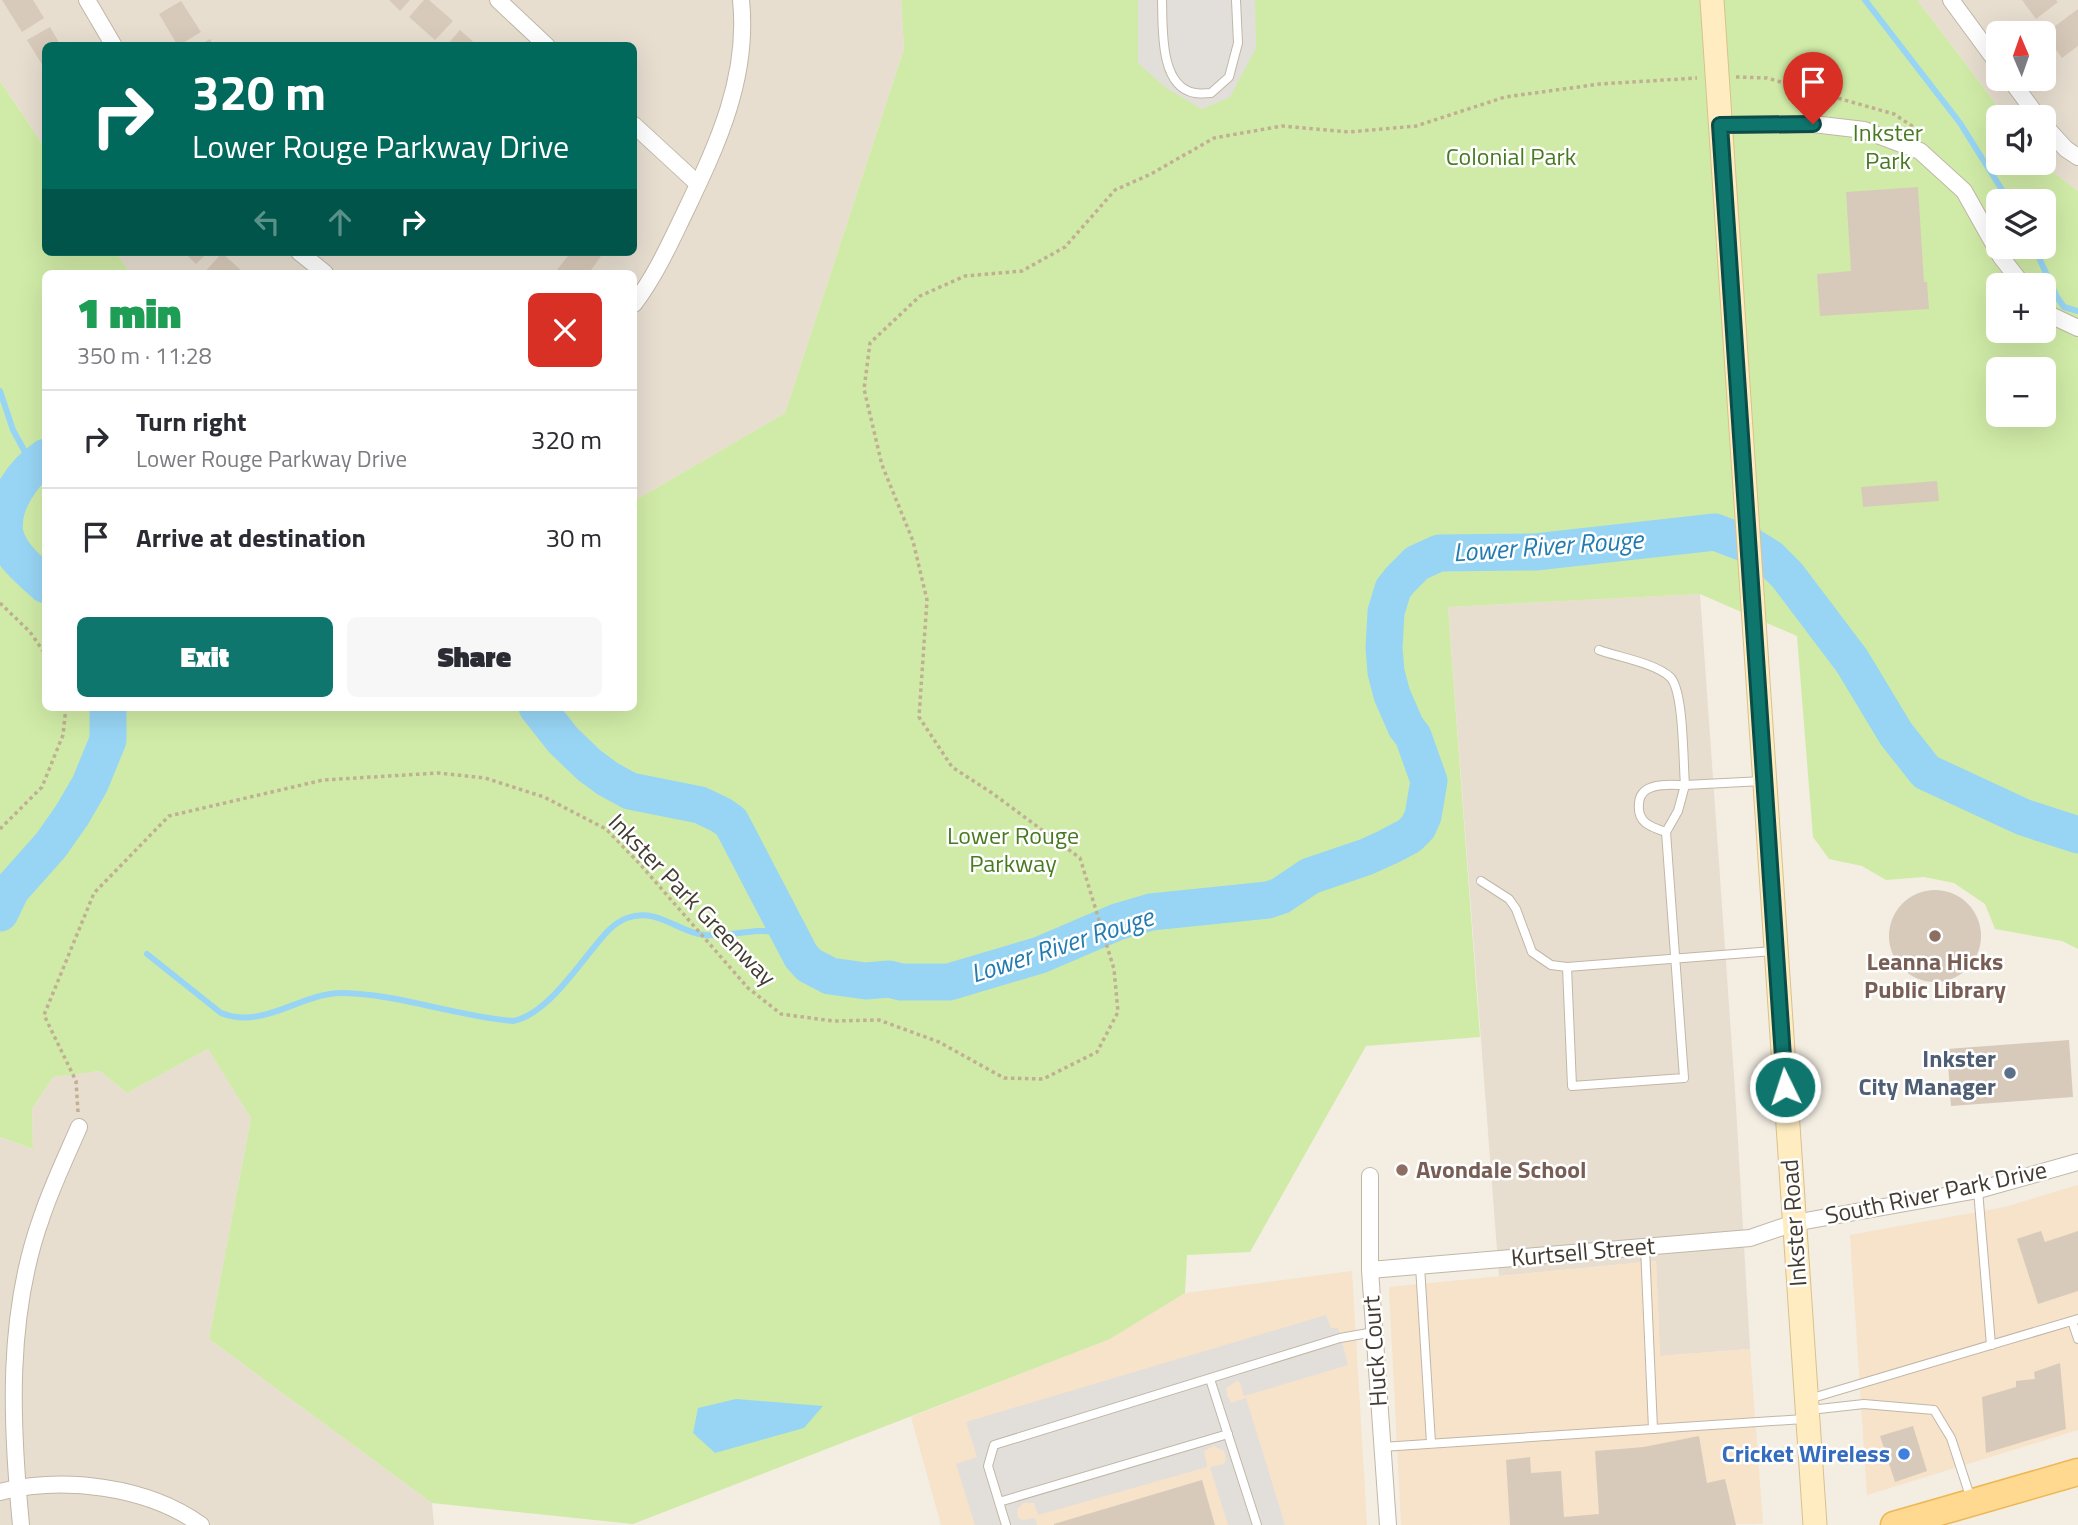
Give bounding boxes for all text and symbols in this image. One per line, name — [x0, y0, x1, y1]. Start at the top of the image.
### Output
north arrow — [1986, 21, 2056, 91]
map controls — [1986, 21, 2056, 427]
pin — [1783, 52, 1843, 124]
text: 320 m — [192, 54, 326, 129]
icon: arrive — [1794, 63, 1832, 101]
icon: right — [77, 70, 168, 161]
button: sound — [1986, 105, 2056, 175]
park label: Inkster Park — [1853, 114, 1923, 178]
text: Lower Rouge Parkway Drive — [192, 122, 569, 170]
park label: Colonial Park — [1446, 138, 1577, 174]
button: layers — [1986, 189, 2056, 259]
icon: left — [248, 203, 286, 241]
icon: ahead — [321, 203, 359, 241]
icon: right — [394, 203, 432, 241]
button: + — [1986, 273, 2056, 343]
text: 1 min — [77, 280, 181, 344]
button: close — [528, 293, 602, 367]
text: 350 m · 11:28 — [77, 338, 212, 373]
button: − — [1986, 357, 2056, 427]
text: Turn right — [136, 402, 247, 441]
icon: right — [77, 420, 115, 458]
text: 320 m — [531, 420, 602, 459]
text: Lower Rouge Parkway Drive — [136, 441, 407, 476]
icon: arrive — [77, 518, 115, 556]
text: Arrive at destination — [136, 518, 366, 557]
text: 30 m — [545, 518, 602, 557]
water label: Lower River Rouge — [1452, 519, 1646, 572]
button: Exit — [77, 617, 333, 697]
button: Share — [347, 617, 602, 697]
street label: Inkster Park Greenway — [600, 805, 785, 994]
park label: Lower Rouge Parkway — [947, 817, 1079, 881]
water label: Lower River Rouge — [965, 896, 1160, 992]
marker: Leanna Hicks Public Library — [1927, 928, 1943, 944]
place label: Leanna Hicks Public Library — [1864, 943, 2006, 1007]
place label: Inkster City Manager — [1858, 1040, 1996, 1104]
position arrow — [1748, 1050, 1822, 1124]
marker: Inkster City Manager — [2002, 1065, 2018, 1081]
place label: Avondale School — [1416, 1151, 1586, 1187]
street label: South River Park Drive — [1822, 1151, 2050, 1233]
street label: Inkster Road — [1771, 1158, 1815, 1288]
marker: Avondale School — [1394, 1162, 1410, 1178]
street label: Kurtsell Street — [1509, 1227, 1657, 1275]
street label: Huck Court — [1352, 1294, 1396, 1408]
place label: Cricket Wireless — [1722, 1435, 1890, 1471]
marker: Cricket Wireless — [1896, 1446, 1912, 1462]

